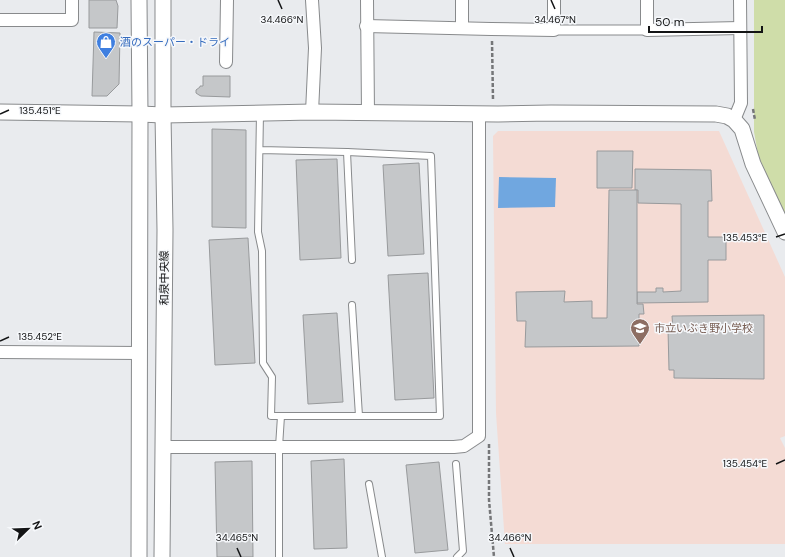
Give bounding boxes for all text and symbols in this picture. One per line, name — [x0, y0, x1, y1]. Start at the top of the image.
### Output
scale bar — [649, 8, 762, 34]
text: 34.466°N — [261, 13, 304, 26]
text: 34.467°N — [534, 13, 576, 26]
text: 50 m — [655, 14, 684, 30]
shop icon: 酒のスーパー・ドライ — [95, 31, 117, 59]
place label: 酒のスーパー・ドライ — [120, 35, 230, 49]
text: 135.451°E — [19, 104, 61, 117]
text: 135.453°E — [723, 231, 767, 244]
street label: 和泉中央線 — [157, 251, 171, 306]
school or university icon: 市立いぶき野小学校 — [629, 317, 651, 345]
place label: 市立いぶき野小学校 — [654, 321, 753, 335]
text: 135.452°E — [18, 330, 62, 343]
text: 135.454°E — [723, 457, 768, 470]
north arrow — [8, 509, 48, 549]
text: N — [29, 519, 45, 532]
text: 34.465°N — [216, 531, 258, 544]
text: 34.466°N — [489, 531, 532, 544]

